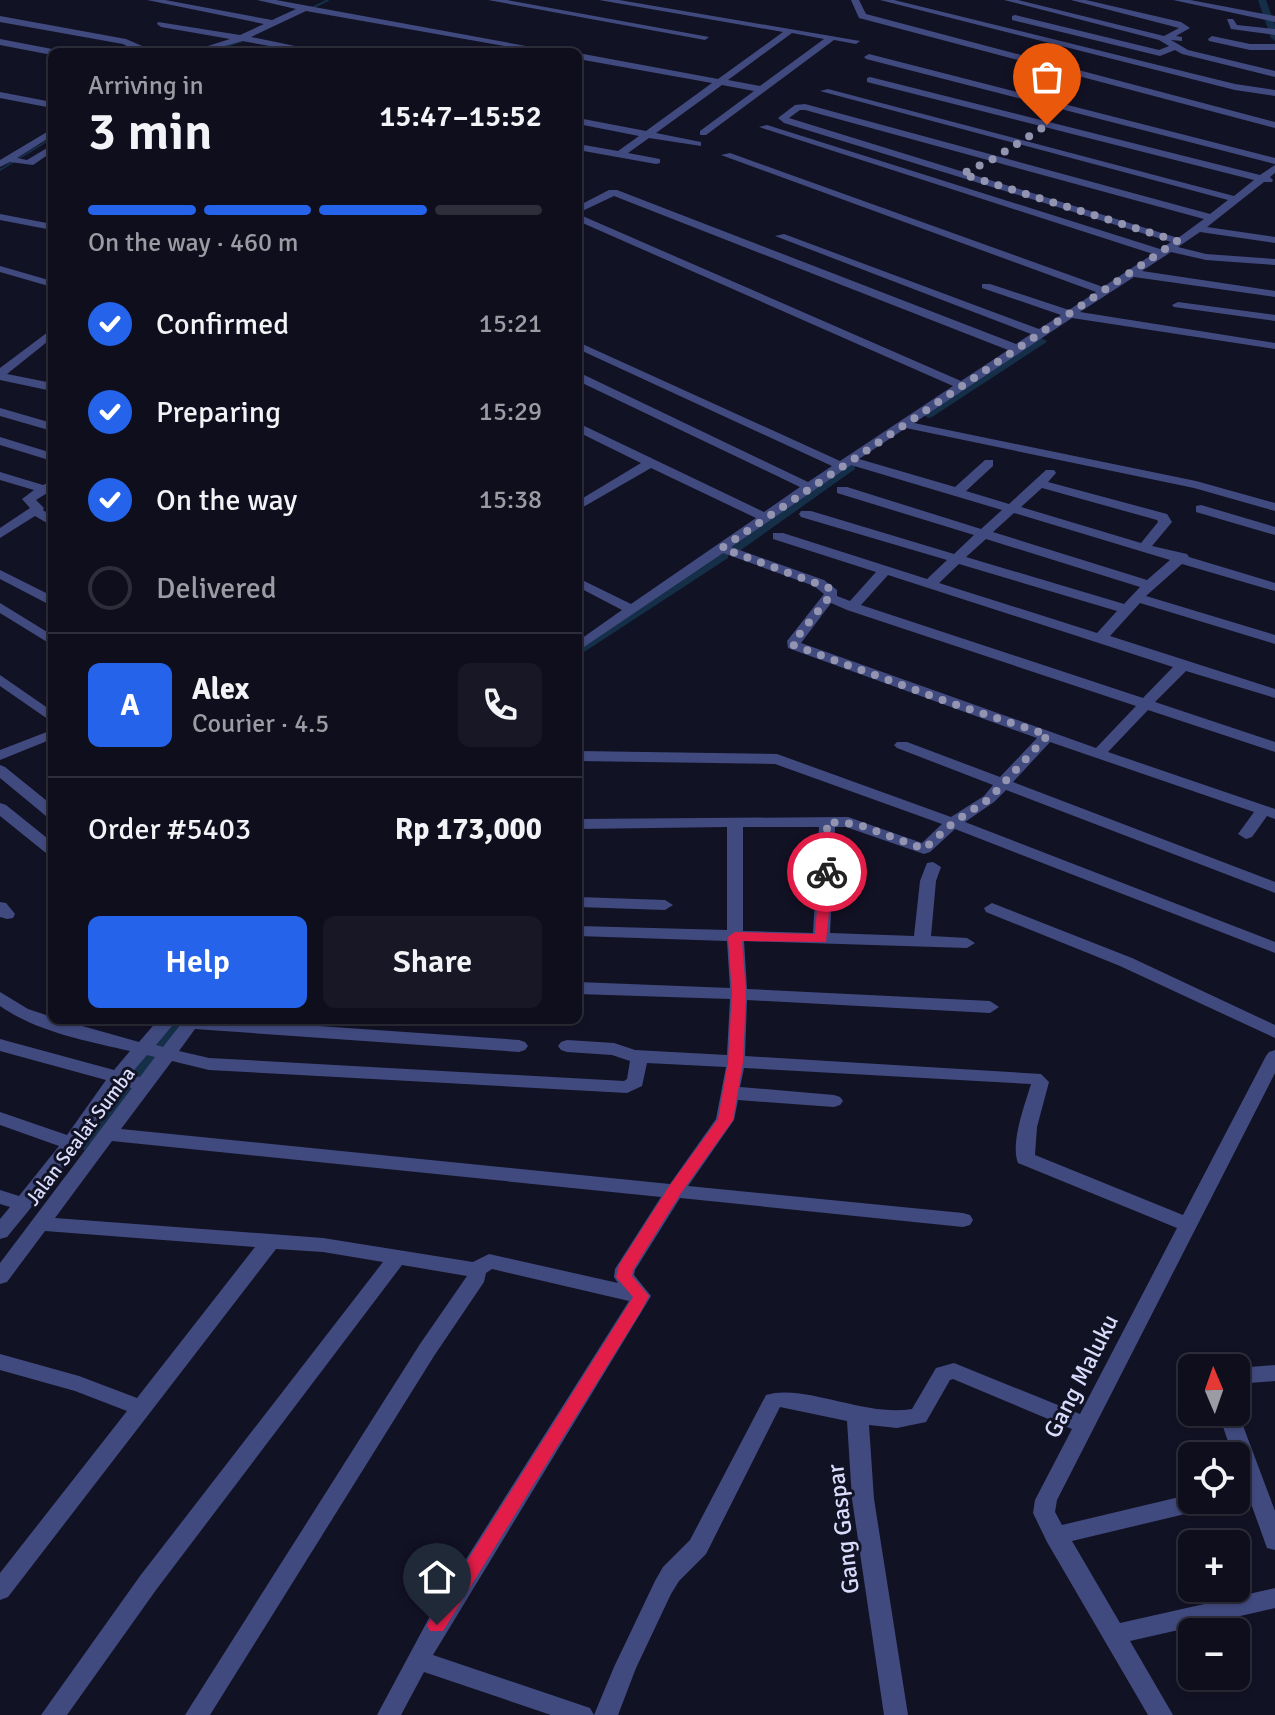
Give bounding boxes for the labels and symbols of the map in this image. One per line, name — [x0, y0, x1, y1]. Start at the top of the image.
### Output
pin — [1013, 43, 1081, 125]
courier — [787, 832, 867, 912]
street label: Jalan Sealat Sumba — [20, 1062, 141, 1211]
street label: Gang Maluku — [1037, 1309, 1125, 1443]
north arrow — [1178, 1354, 1250, 1426]
street label: Gang Gaspar — [820, 1462, 866, 1596]
pin — [403, 1543, 471, 1625]

